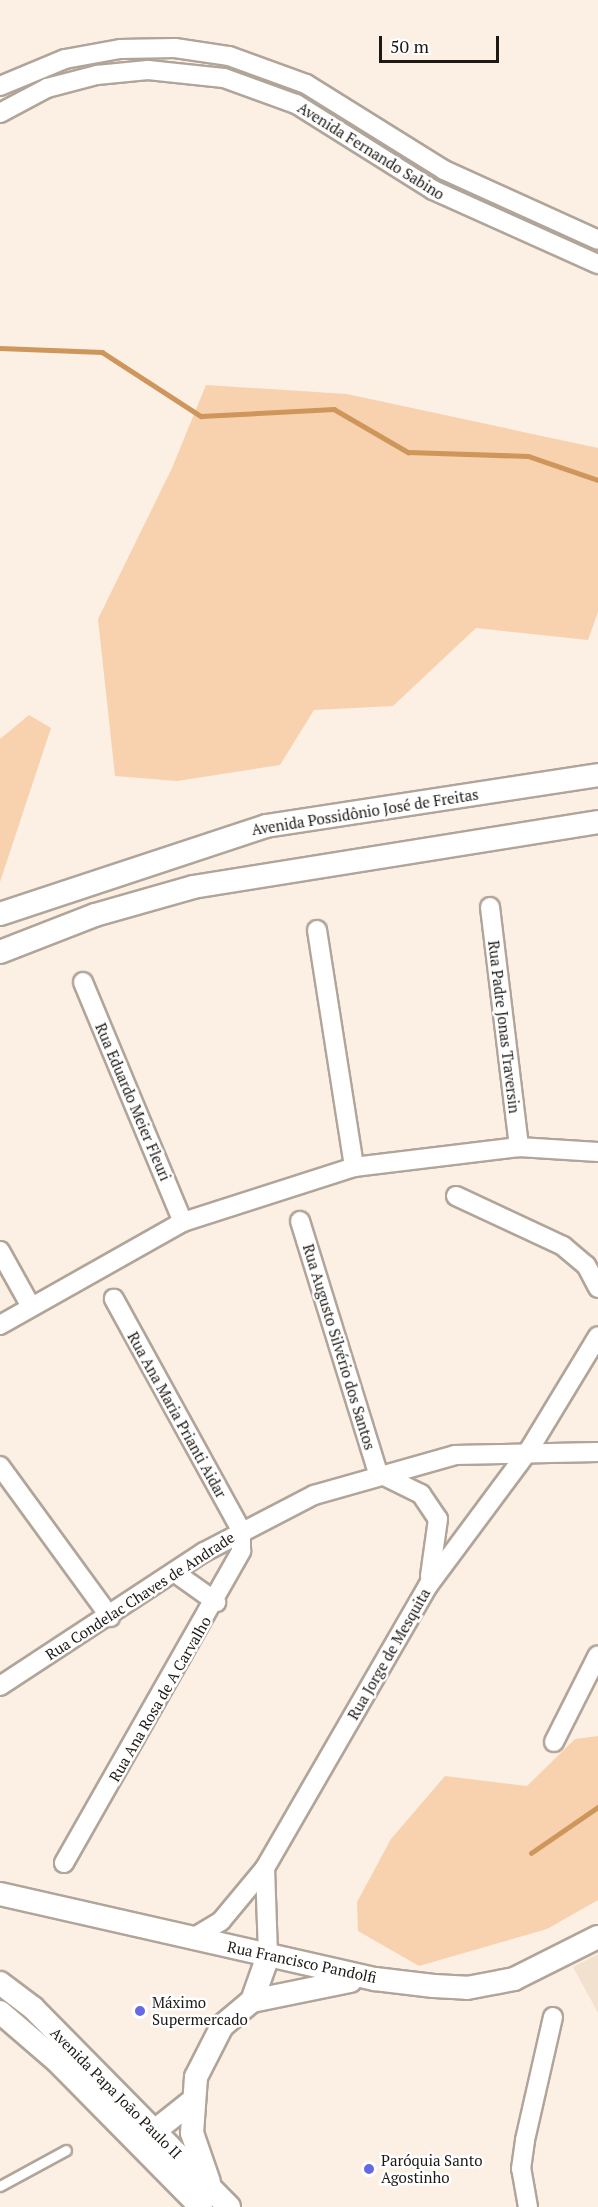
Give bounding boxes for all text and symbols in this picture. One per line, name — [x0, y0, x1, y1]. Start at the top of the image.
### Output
scale bar — [382, 24, 502, 62]
text: 50 m — [390, 34, 429, 58]
street label: Avenida Fernando Sabino — [294, 98, 448, 204]
street label: Avenida Possidônio José de Freitas — [250, 785, 480, 839]
street label: Rua Padre Jonas Traversin — [484, 940, 524, 1114]
street label: Rua Eduardo Meier Fleuri — [92, 1020, 174, 1184]
street label: Rua Augusto Silvério dos Santos — [299, 1242, 379, 1452]
street label: Rua Ana Maria Prianti Aidar — [124, 1329, 230, 1501]
street label: Rua Condelac Chaves de Andrade — [42, 1528, 238, 1664]
street label: Rua Jorge de Mesquita — [344, 1585, 434, 1723]
street label: Rua Ana Rosa de A Carvalho — [105, 1613, 215, 1785]
street label: Rua Francisco Pandolfi — [226, 1937, 378, 1987]
place label: Máximo Supermercado — [152, 1993, 248, 2028]
marker: Máximo Supermercado — [133, 2004, 147, 2018]
street label: Avenida Papa João Paulo II — [47, 2024, 185, 2162]
place label: Paróquia Santo Agostinho — [381, 2151, 483, 2186]
marker: Paróquia Santo Agostinho — [362, 2162, 376, 2176]

